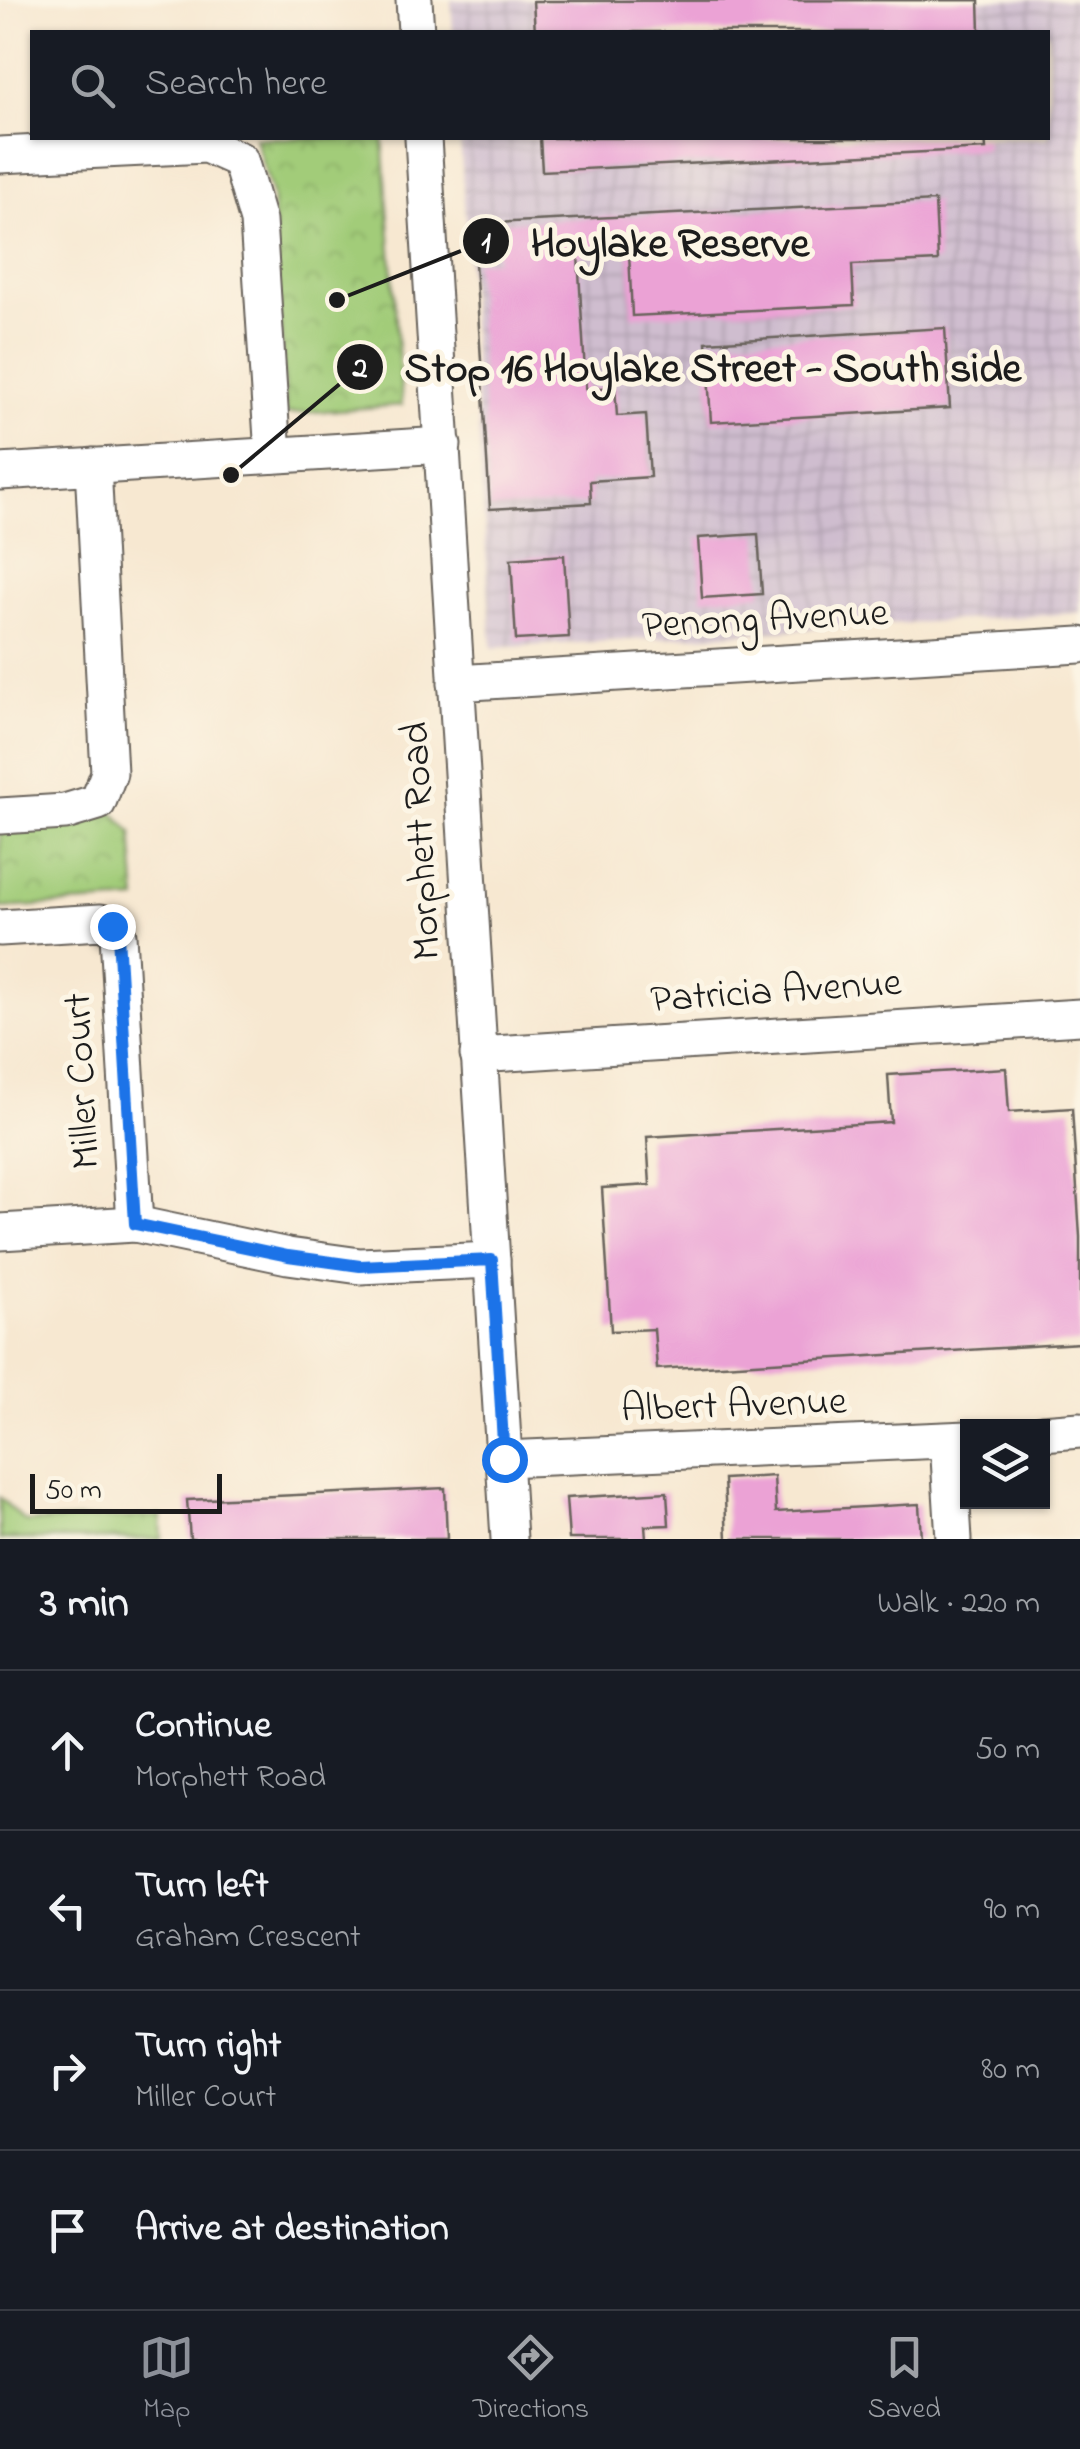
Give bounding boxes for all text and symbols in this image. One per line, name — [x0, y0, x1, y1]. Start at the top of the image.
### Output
search box — [30, 30, 1050, 140]
text: Search here — [145, 57, 327, 113]
icon: search — [65, 58, 120, 113]
callout: Hoylake Reserve — [461, 205, 829, 277]
text: Hoylake Reserve — [531, 215, 810, 276]
text: 1 — [481, 223, 491, 267]
callout: Stop 16 Hoylake Street - South side — [335, 331, 1042, 403]
text: Stop 16 Hoylake Street - South side — [405, 340, 1023, 401]
text: 2 — [352, 348, 368, 392]
street label: Penong Avenue — [640, 585, 890, 657]
street label: Morphett Road — [387, 720, 459, 962]
route end — [90, 904, 136, 950]
street label: Patricia Avenue — [648, 955, 904, 1031]
street label: Miller Court — [50, 991, 118, 1171]
street label: Albert Avenue — [620, 1374, 848, 1440]
map controls — [960, 1419, 1050, 1509]
button: layers — [960, 1419, 1050, 1509]
route start — [482, 1437, 528, 1483]
scale bar — [30, 1469, 222, 1514]
text: 50 m — [45, 1471, 102, 1512]
text: 3 min — [40, 1574, 129, 1635]
text: Walk · 220 m — [877, 1581, 1040, 1628]
text: Continue — [135, 1699, 271, 1755]
icon: ahead — [40, 1723, 95, 1778]
text: 50 m — [975, 1727, 1040, 1774]
text: Morphett Road — [135, 1755, 326, 1802]
text: Turn left — [135, 1859, 268, 1915]
icon: left — [40, 1883, 95, 1938]
text: 90 m — [984, 1887, 1040, 1934]
text: Graham Crescent — [135, 1915, 361, 1962]
text: Turn right — [135, 2019, 281, 2075]
icon: right — [40, 2043, 95, 2098]
text: 80 m — [981, 2047, 1040, 2094]
text: Miller Court — [135, 2075, 276, 2122]
text: Arrive at destination — [135, 2202, 449, 2258]
icon: arrive — [40, 2203, 95, 2258]
tab: Map — [139, 2330, 194, 2431]
tab: Directions — [473, 2330, 589, 2431]
tab: Saved — [868, 2330, 941, 2431]

